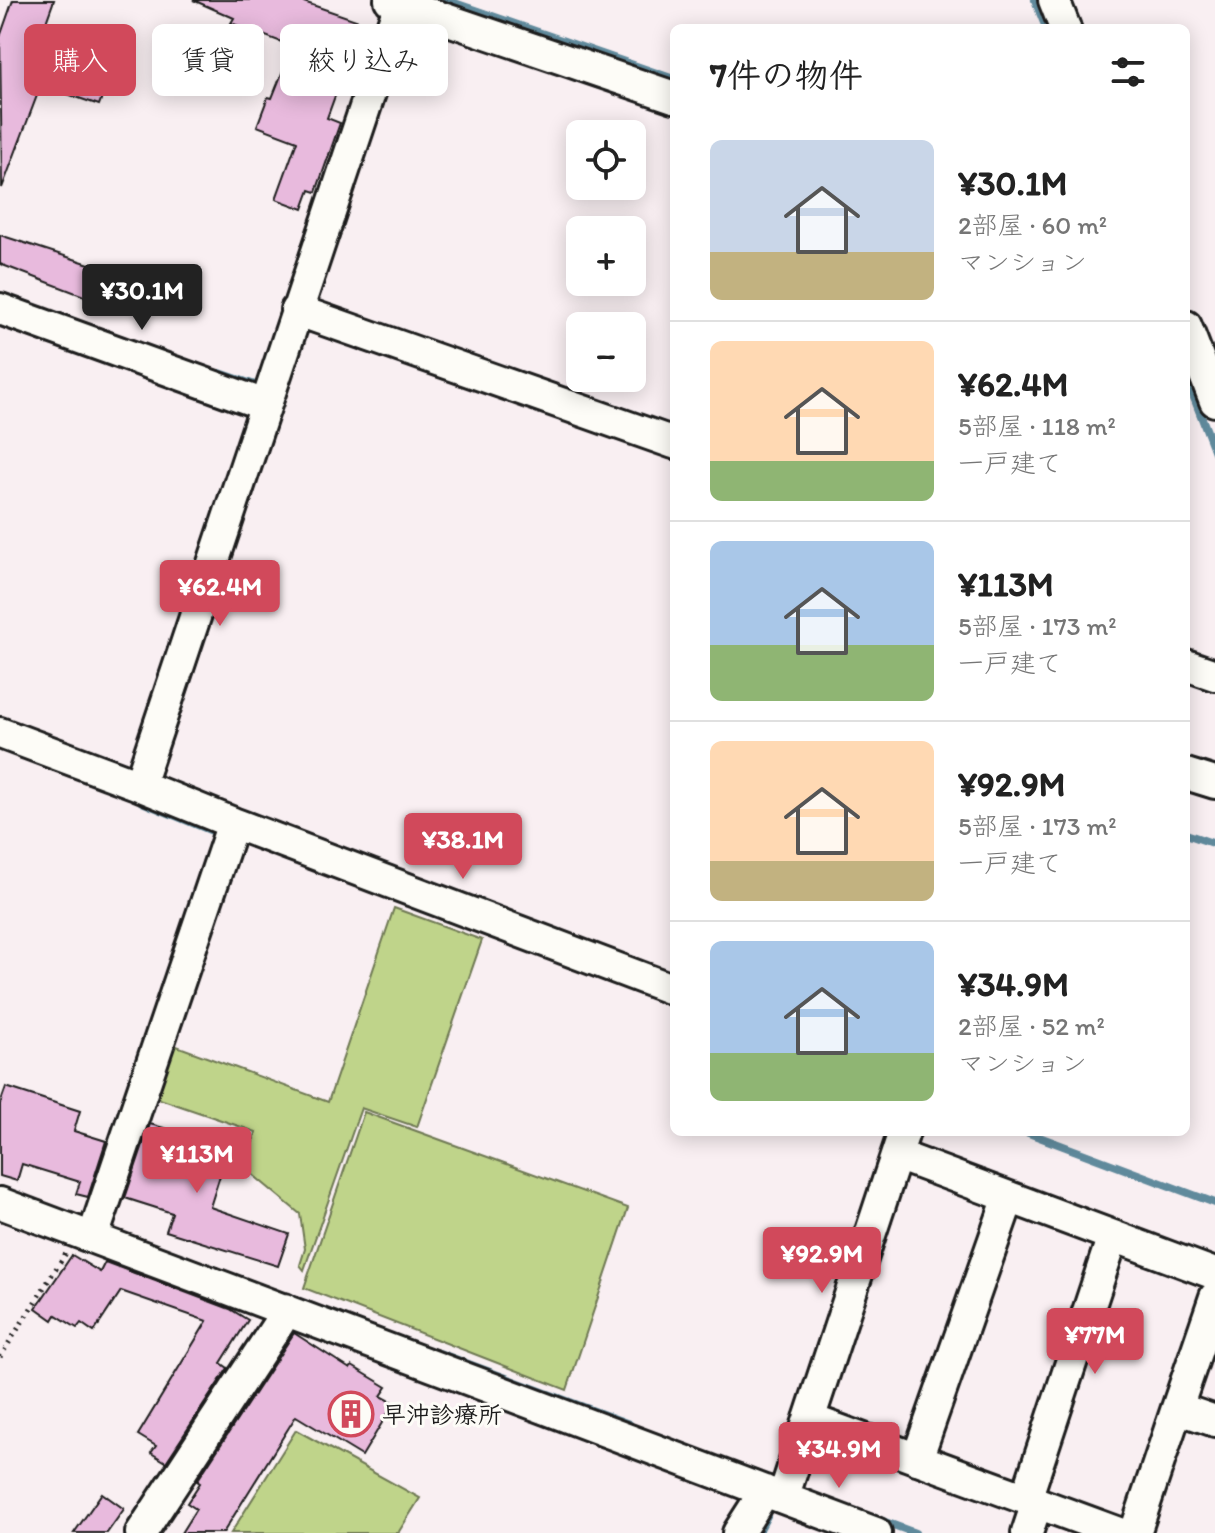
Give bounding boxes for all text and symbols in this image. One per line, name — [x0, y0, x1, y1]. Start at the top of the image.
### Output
chip: 購入 — [24, 24, 136, 96]
chip: 賃貸 — [152, 24, 264, 96]
chip: 絞り込み — [280, 24, 448, 96]
icon: filters — [1106, 50, 1150, 94]
text: 7件の物件 — [710, 55, 863, 96]
map controls — [566, 120, 646, 392]
button: locate — [566, 120, 646, 200]
text: ¥30.1M — [958, 163, 1067, 204]
icon: home — [774, 172, 870, 268]
text: 2部屋 · 60 m² — [958, 209, 1107, 241]
button: + — [566, 216, 646, 296]
text: マンション — [958, 246, 1087, 278]
pin: ¥30.1M — [77, 264, 207, 332]
text: ¥30.1M — [100, 274, 184, 306]
button: − — [566, 312, 646, 392]
text: ¥62.4M — [958, 364, 1068, 405]
icon: home — [774, 373, 870, 469]
text: 5部屋 · 118 m² — [958, 410, 1116, 442]
text: 一戸建て — [958, 447, 1062, 479]
pin: ¥62.4M — [155, 560, 285, 628]
text: ¥113M — [958, 564, 1054, 605]
text: ¥62.4M — [178, 570, 262, 602]
icon: home — [774, 573, 870, 669]
text: 5部屋 · 173 m² — [958, 610, 1117, 642]
text: 一戸建て — [958, 647, 1062, 679]
text: ¥92.9M — [958, 764, 1066, 805]
icon: home — [774, 773, 870, 869]
text: 5部屋 · 173 m² — [958, 810, 1117, 842]
pin: ¥38.1M — [398, 813, 528, 881]
text: ¥38.1M — [422, 823, 504, 855]
text: 一戸建て — [958, 847, 1062, 879]
text: ¥34.9M — [958, 964, 1069, 1005]
icon: home — [774, 973, 870, 1069]
text: 2部屋 · 52 m² — [958, 1010, 1105, 1042]
text: マンション — [958, 1047, 1087, 1079]
pin: ¥113M — [141, 1127, 253, 1195]
text: ¥113M — [160, 1137, 234, 1169]
pin: ¥92.9M — [757, 1227, 887, 1295]
text: ¥92.9M — [781, 1237, 863, 1269]
pin: ¥77M — [1048, 1308, 1142, 1376]
text: ¥77M — [1065, 1318, 1125, 1350]
building icon: 早沖診療所 — [327, 1390, 375, 1438]
place label: 早沖診療所 — [382, 1400, 502, 1429]
pin: ¥34.9M — [774, 1422, 904, 1490]
text: ¥34.9M — [797, 1432, 881, 1464]

